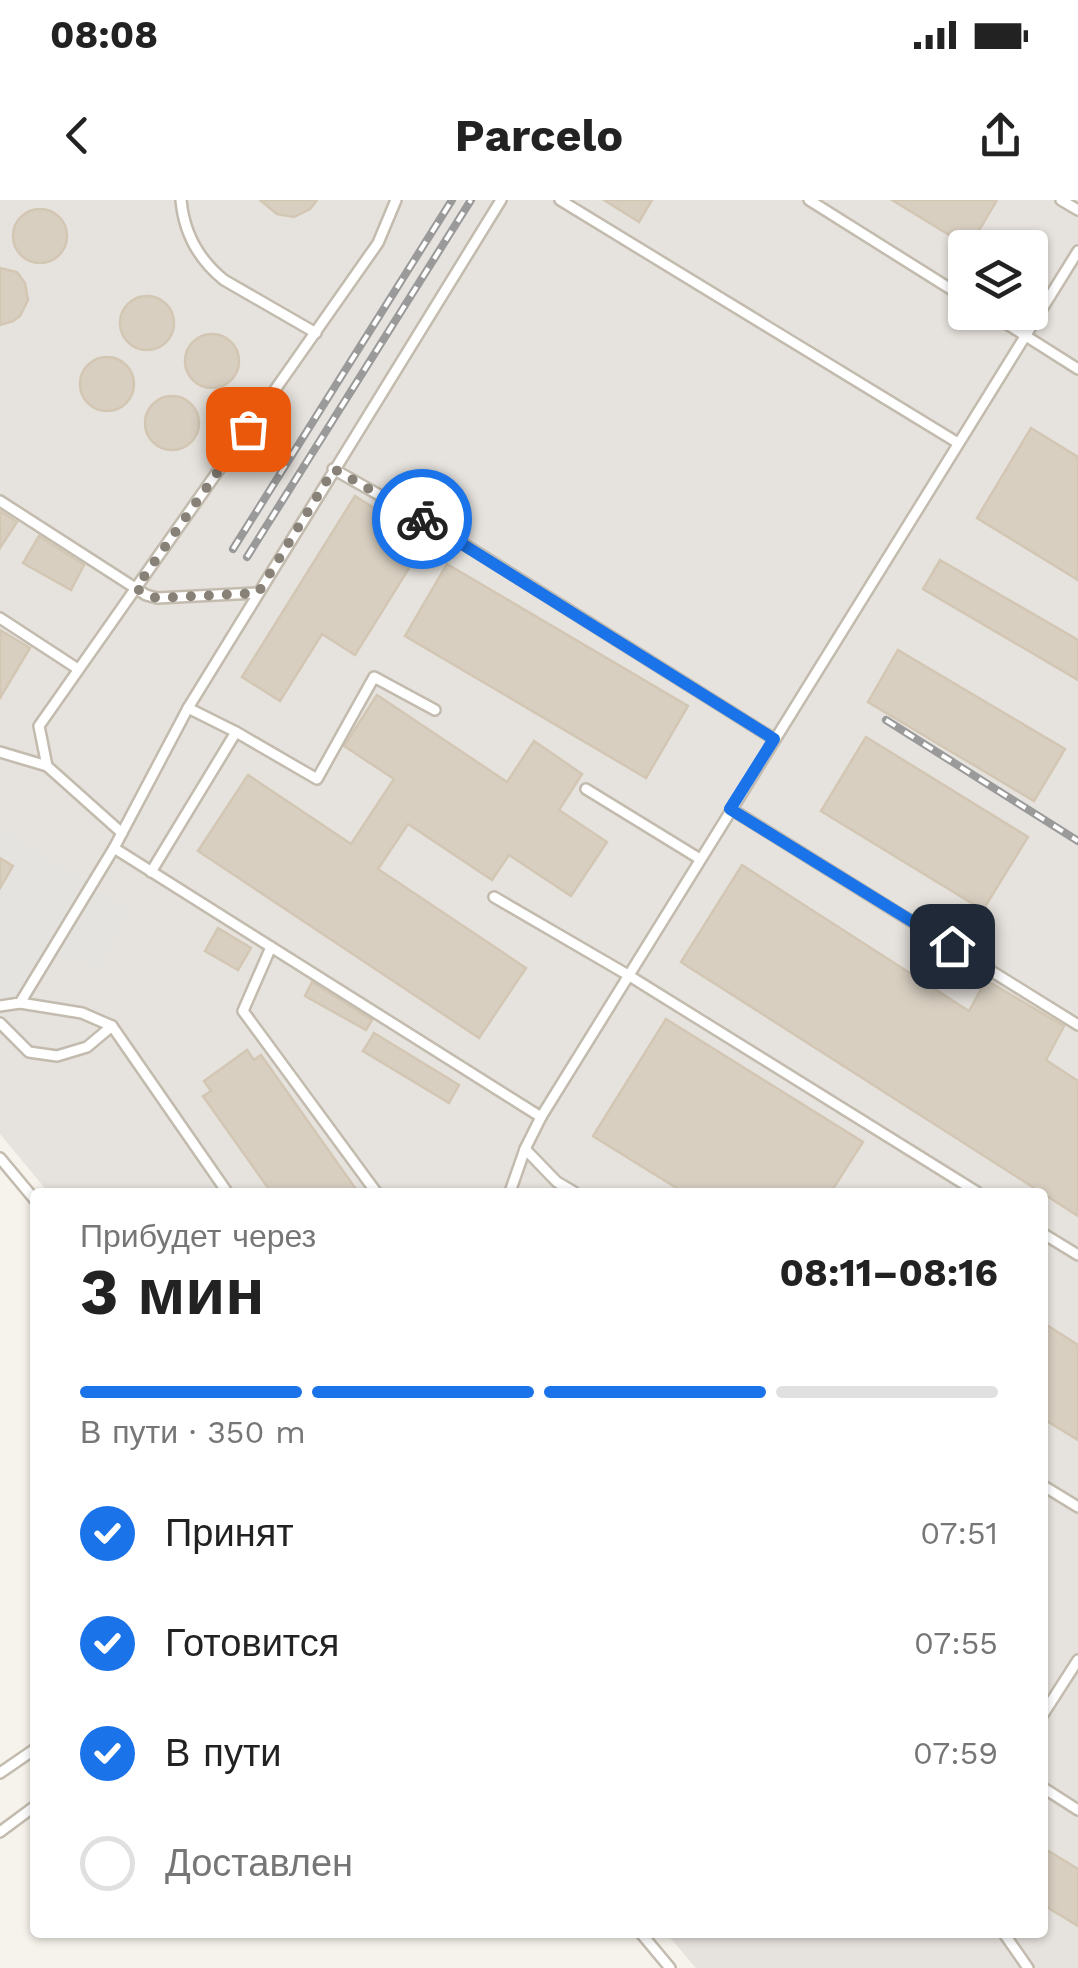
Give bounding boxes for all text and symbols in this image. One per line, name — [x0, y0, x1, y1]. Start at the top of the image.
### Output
text: 08:08 — [50, 13, 158, 57]
icon: back — [50, 108, 105, 163]
icon: share — [973, 108, 1028, 163]
text: Parcelo — [455, 109, 623, 162]
map controls — [948, 230, 1048, 330]
button: layers — [948, 230, 1048, 330]
pin — [206, 387, 291, 472]
icon: bag — [221, 402, 276, 457]
courier — [372, 469, 472, 569]
icon: bike — [395, 492, 450, 547]
pin — [910, 904, 995, 989]
icon: home — [925, 919, 980, 974]
text: Прибудет через — [80, 1217, 316, 1255]
text: 08:11–08:16 — [780, 1251, 998, 1295]
text: 3 мин — [80, 1254, 264, 1330]
text: В пути · 350 m — [80, 1413, 306, 1451]
icon: check — [80, 1506, 135, 1561]
text: Принят — [165, 1511, 294, 1555]
text: 07:51 — [920, 1514, 998, 1552]
icon: check — [80, 1616, 135, 1671]
text: Готовится — [165, 1621, 339, 1665]
text: 07:55 — [914, 1624, 998, 1662]
icon: check — [80, 1726, 135, 1781]
text: В пути — [165, 1731, 282, 1775]
text: 07:59 — [913, 1734, 998, 1772]
text: Доставлен — [165, 1841, 353, 1885]

